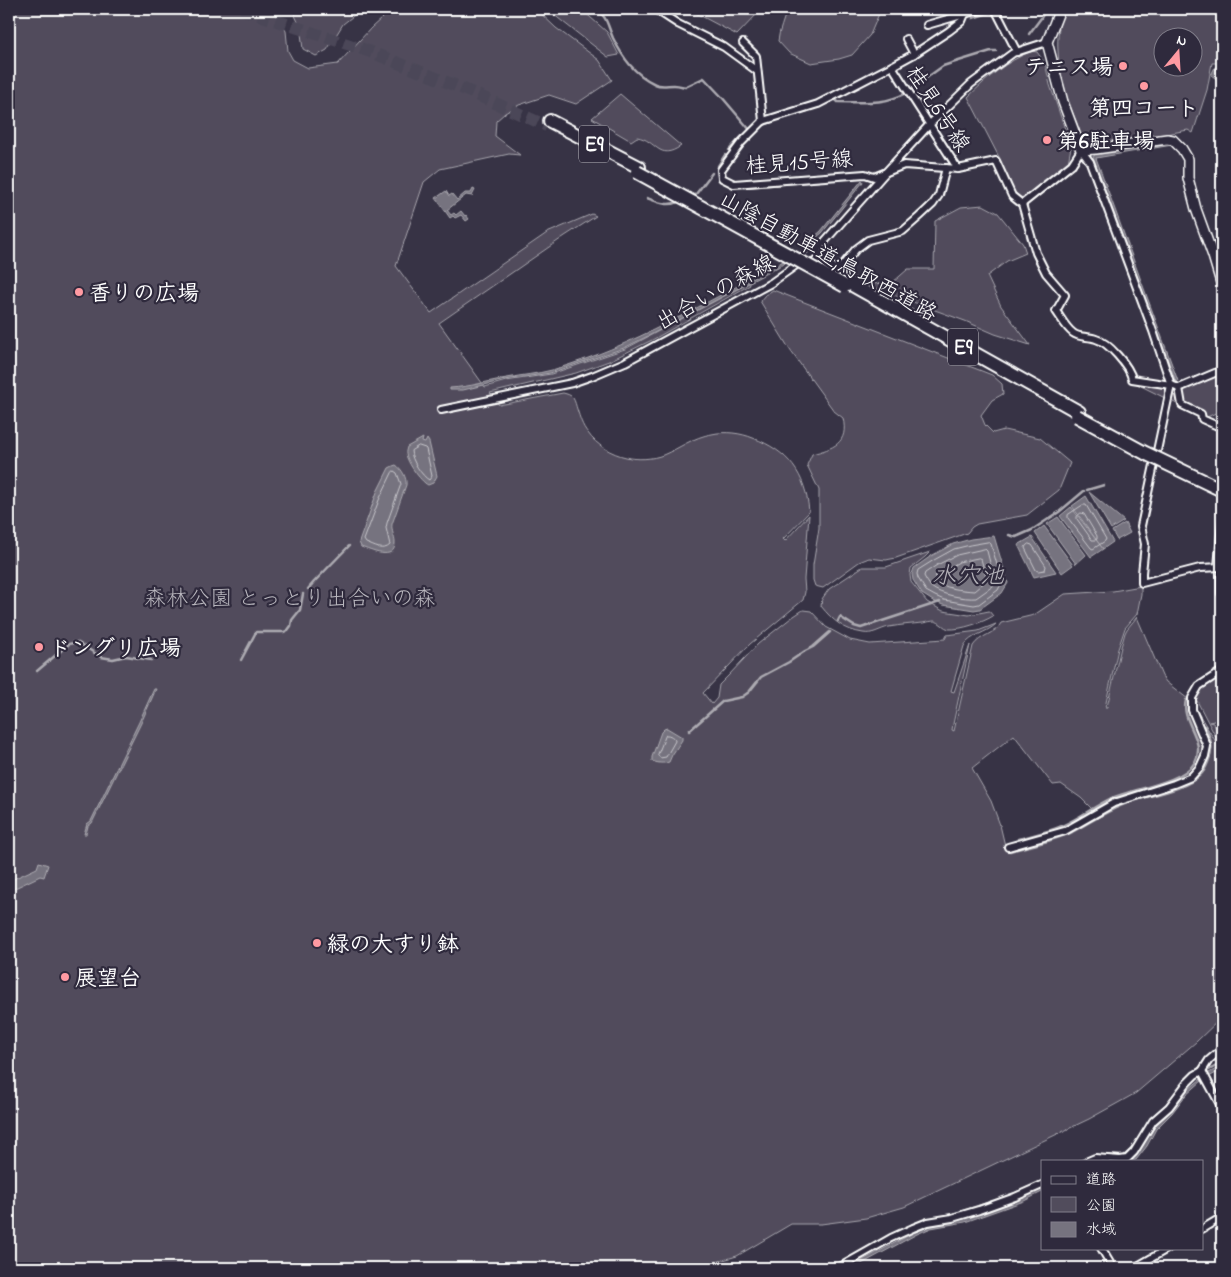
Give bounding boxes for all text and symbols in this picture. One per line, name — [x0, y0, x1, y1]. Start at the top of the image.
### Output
north arrow — [1154, 28, 1204, 78]
text: N — [1174, 30, 1189, 53]
place label: テニス場 — [1025, 53, 1113, 85]
street label: 桂見6号線 — [896, 60, 977, 159]
marker: テニス場 — [1117, 60, 1129, 72]
marker: 第四コート — [1138, 80, 1150, 92]
place label: 第四コート — [1089, 94, 1199, 126]
road number: E9 — [579, 126, 609, 162]
place label: 第6駐車場 — [1057, 127, 1155, 159]
marker: 第6駐車場 — [1041, 134, 1053, 146]
street label: 桂見15号線 — [744, 144, 854, 184]
street label: 山陰自動車道;鳥取西道路 — [713, 184, 942, 331]
street label: 出合いの森線 — [651, 248, 782, 340]
place label: 香りの広場 — [89, 279, 199, 311]
marker: 香りの広場 — [73, 286, 85, 298]
road number: E9 — [948, 328, 978, 366]
water label: 水穴池 — [932, 560, 1005, 595]
park label: 森林公園 とっとり出合いの森 — [144, 584, 436, 616]
place label: ドングリ広場 — [49, 634, 181, 666]
marker: ドングリ広場 — [33, 641, 45, 653]
place label: 緑の大すり鉢 — [327, 930, 459, 962]
marker: 緑の大すり鉢 — [311, 937, 323, 949]
place label: 展望台 — [75, 964, 141, 996]
marker: 展望台 — [59, 971, 71, 983]
legend — [1041, 1160, 1204, 1250]
text: 道路 — [1086, 1169, 1116, 1191]
text: 公園 — [1086, 1195, 1116, 1217]
text: 水域 — [1086, 1219, 1116, 1241]

